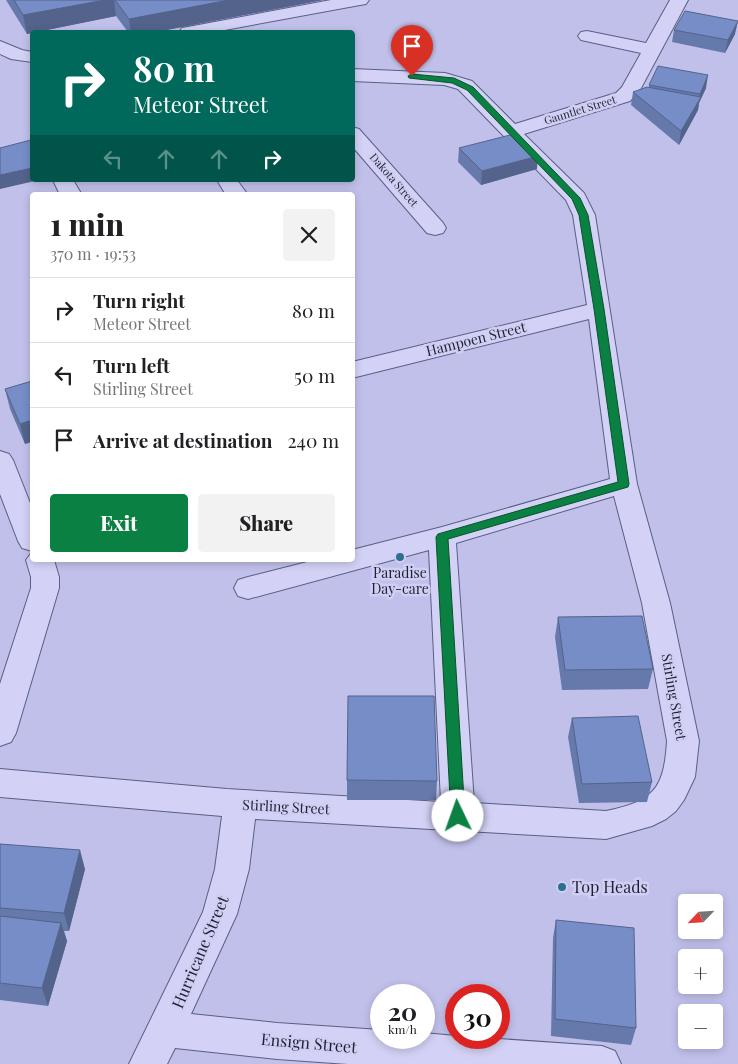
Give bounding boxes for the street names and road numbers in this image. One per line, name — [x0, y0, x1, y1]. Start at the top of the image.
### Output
street label: Gauntlet Street — [542, 91, 618, 128]
street label: Dakota Street — [367, 150, 422, 210]
street label: Hampoen Street — [424, 317, 529, 360]
street label: Stirling Street — [658, 652, 692, 743]
street label: Stirling Street — [242, 795, 331, 818]
street label: Hurricane Street — [166, 892, 233, 1011]
street label: Ensign Street — [260, 1028, 358, 1057]

